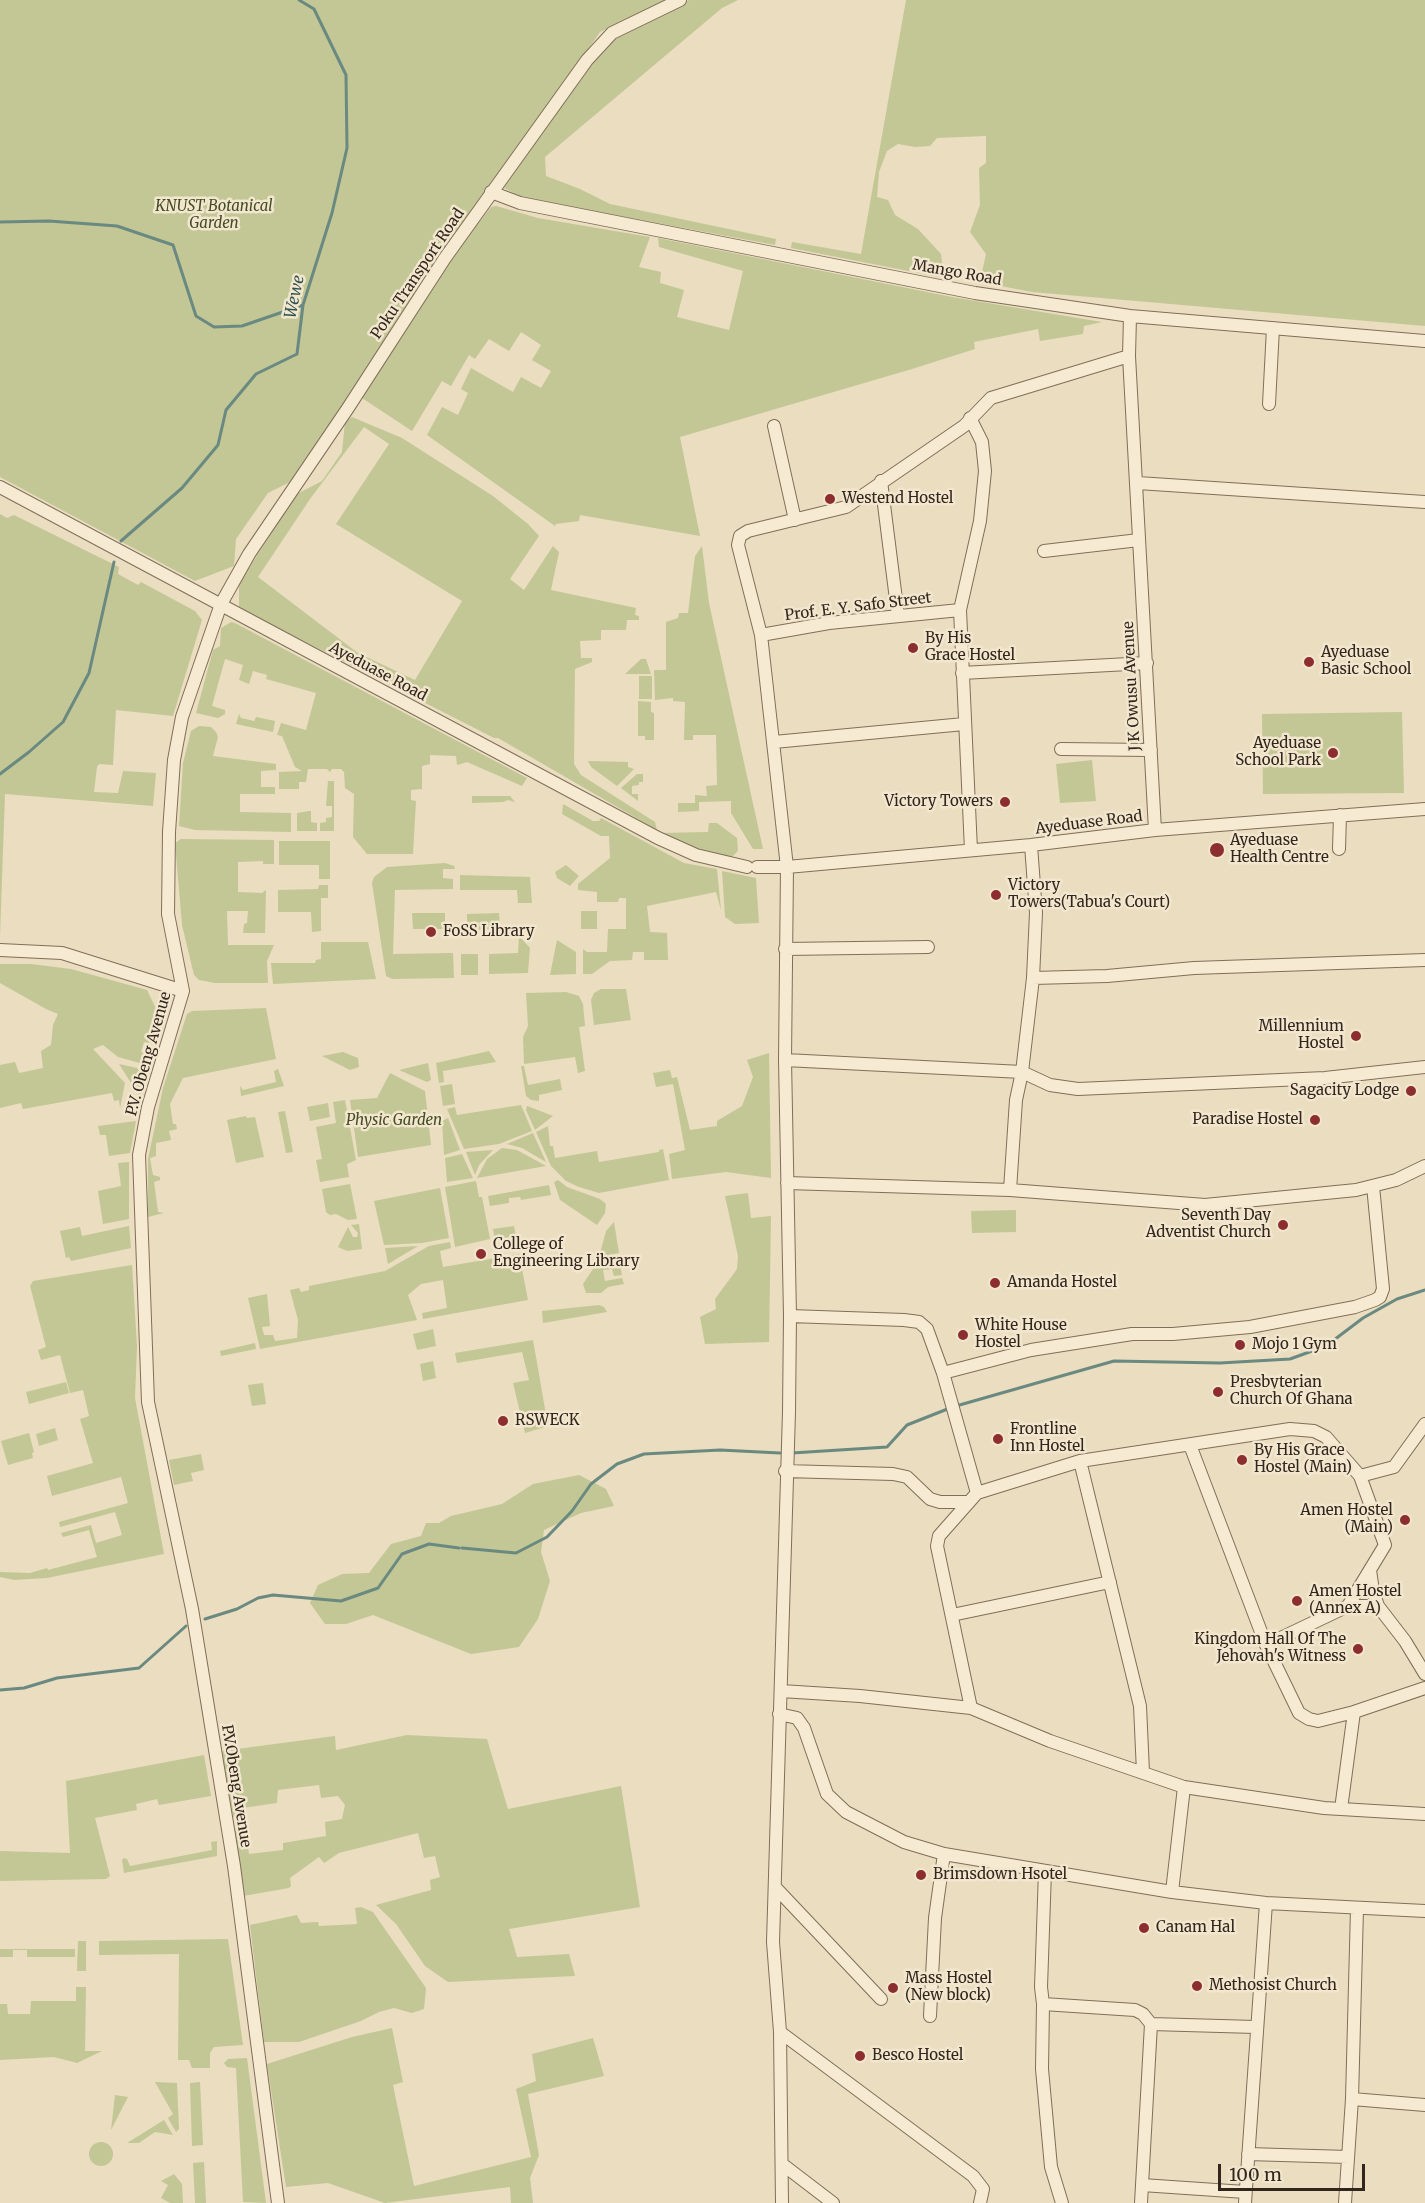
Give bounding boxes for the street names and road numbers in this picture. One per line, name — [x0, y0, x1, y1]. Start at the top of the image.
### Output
street label: Poku Transport Road — [368, 205, 468, 343]
street label: Mango Road — [911, 256, 1003, 290]
street label: Prof. E. Y. Safo Street — [784, 589, 932, 625]
street label: J K Owusu Avenue — [1120, 621, 1144, 751]
street label: Ayeduase Road — [326, 639, 430, 705]
street label: Ayeduase Road — [1034, 807, 1144, 839]
street label: P.V. Obeng Avenue — [123, 990, 175, 1118]
street label: P.V.Obeng Avenue — [217, 1723, 255, 1849]

